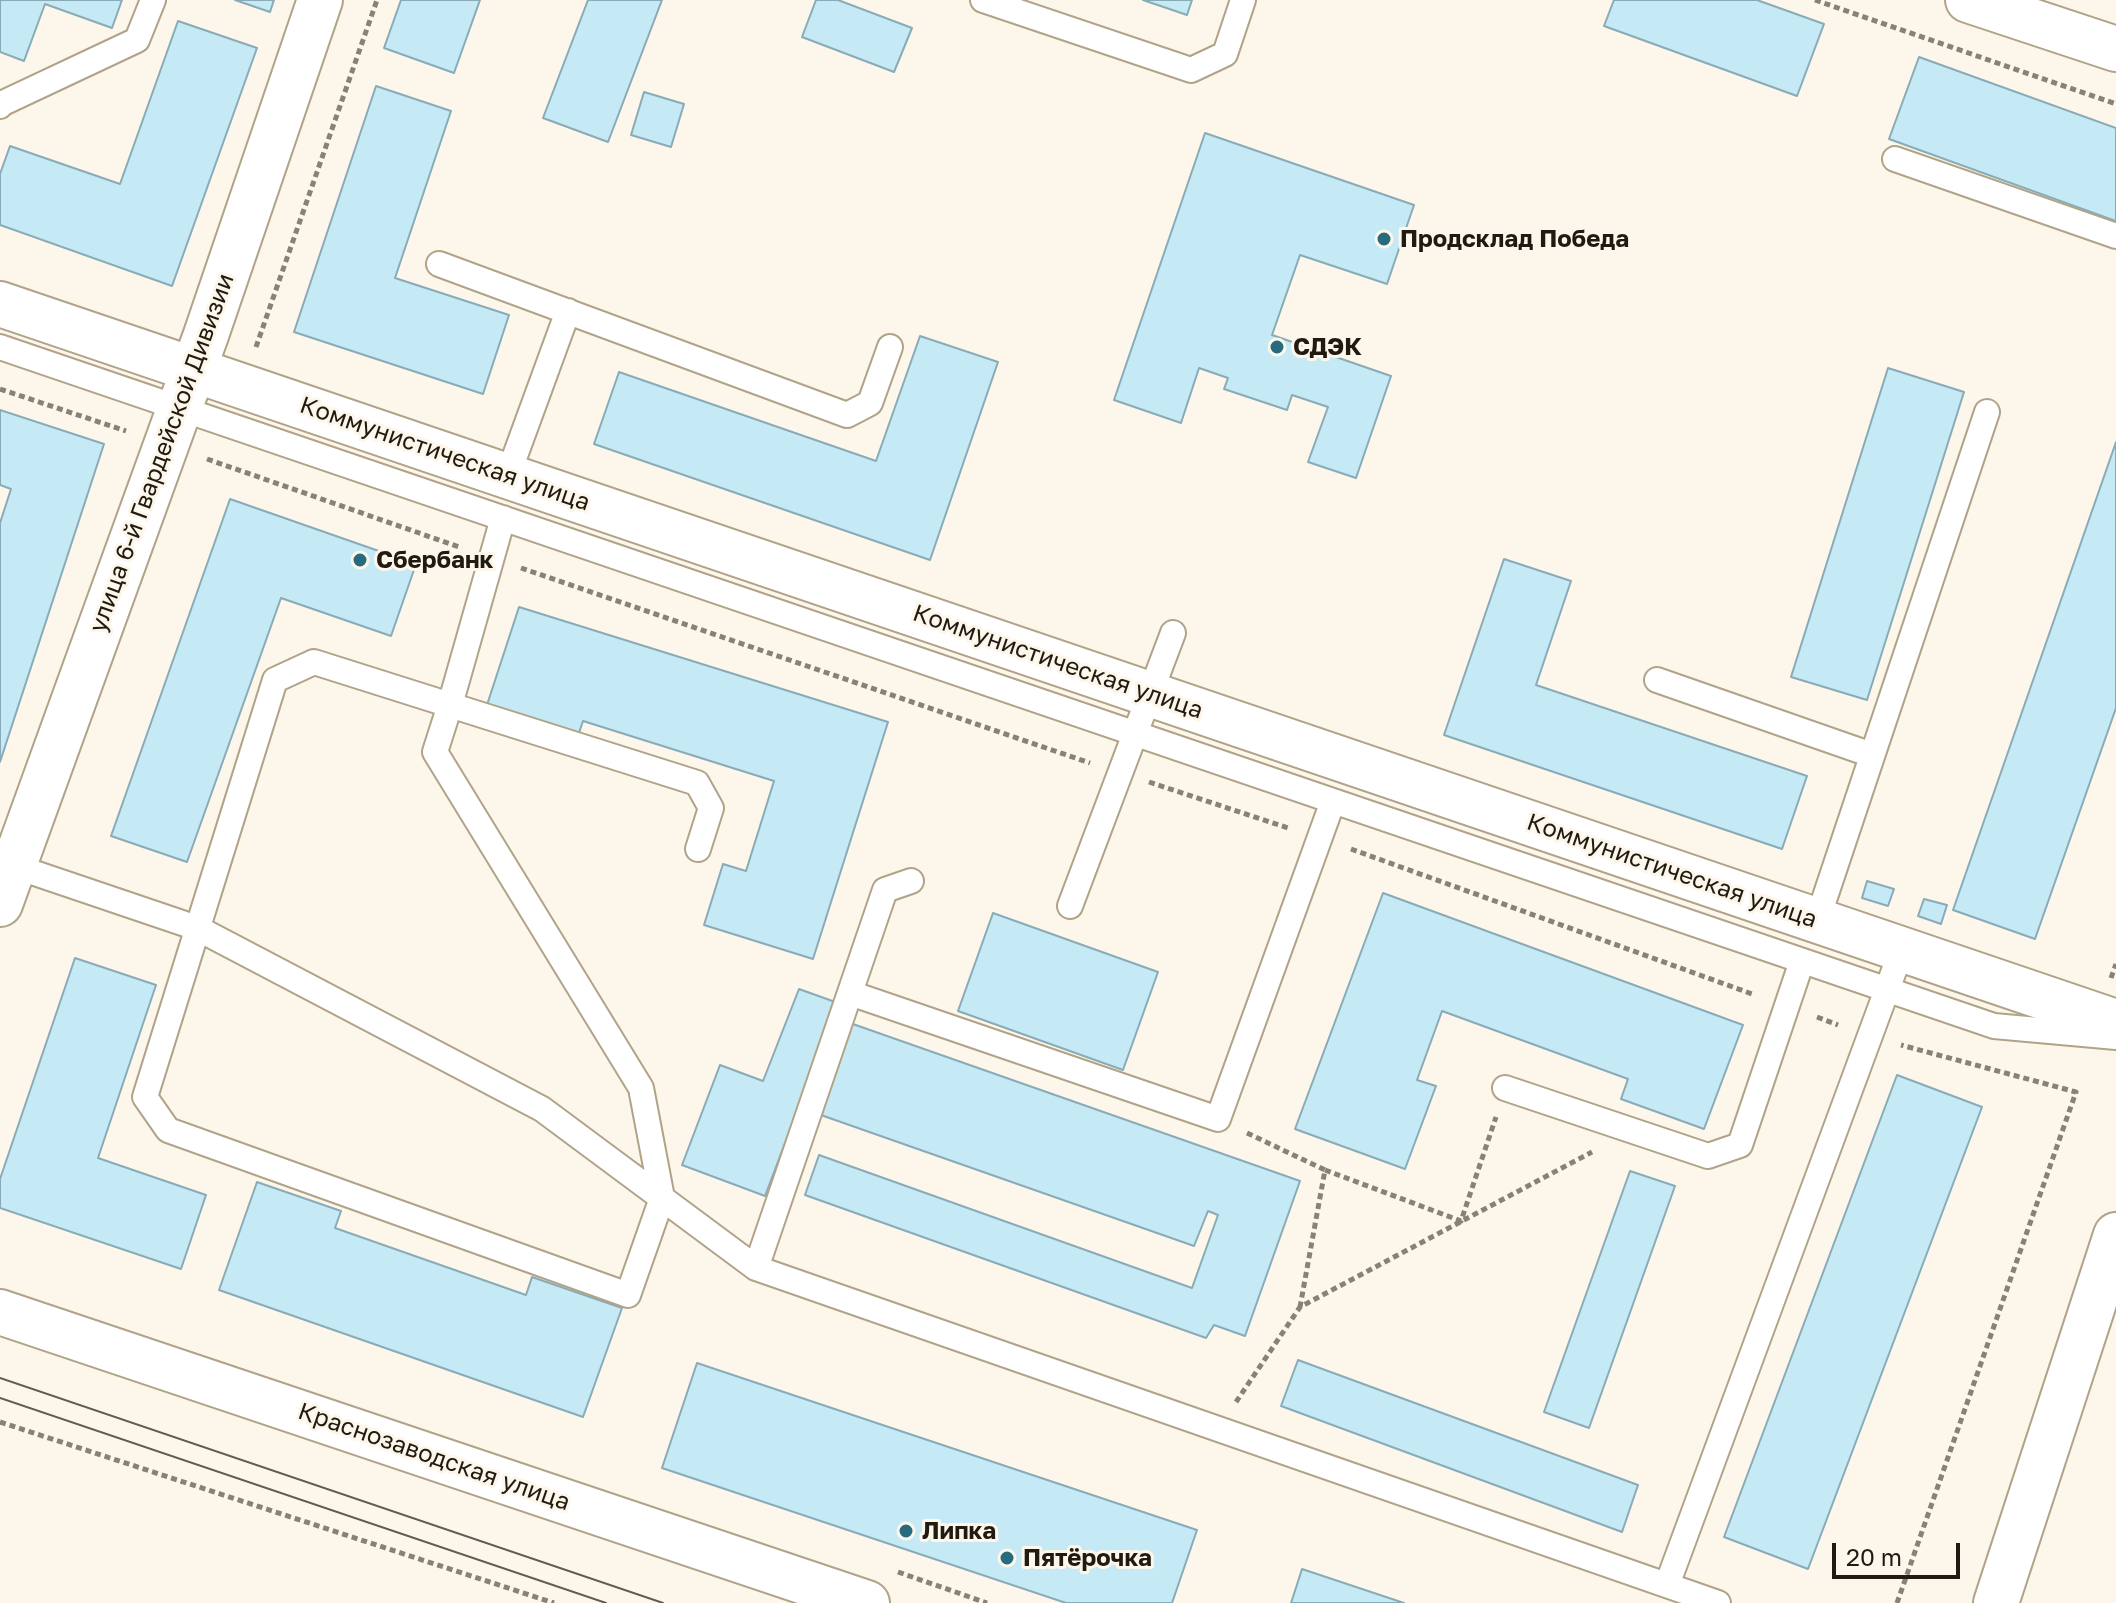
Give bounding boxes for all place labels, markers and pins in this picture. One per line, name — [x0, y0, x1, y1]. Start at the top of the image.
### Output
place label: Продсклад Победа — [1400, 225, 1629, 253]
marker: Продсклад Победа — [1375, 230, 1393, 248]
place label: СДЭК — [1293, 333, 1362, 361]
marker: СДЭК — [1268, 338, 1286, 356]
place label: Сбербанк — [376, 546, 493, 574]
marker: Сбербанк — [351, 551, 369, 569]
place label: Липка — [922, 1517, 996, 1545]
marker: Липка — [897, 1522, 915, 1540]
place label: Пятёрочка — [1023, 1544, 1152, 1572]
marker: Пятёрочка — [998, 1549, 1016, 1567]

